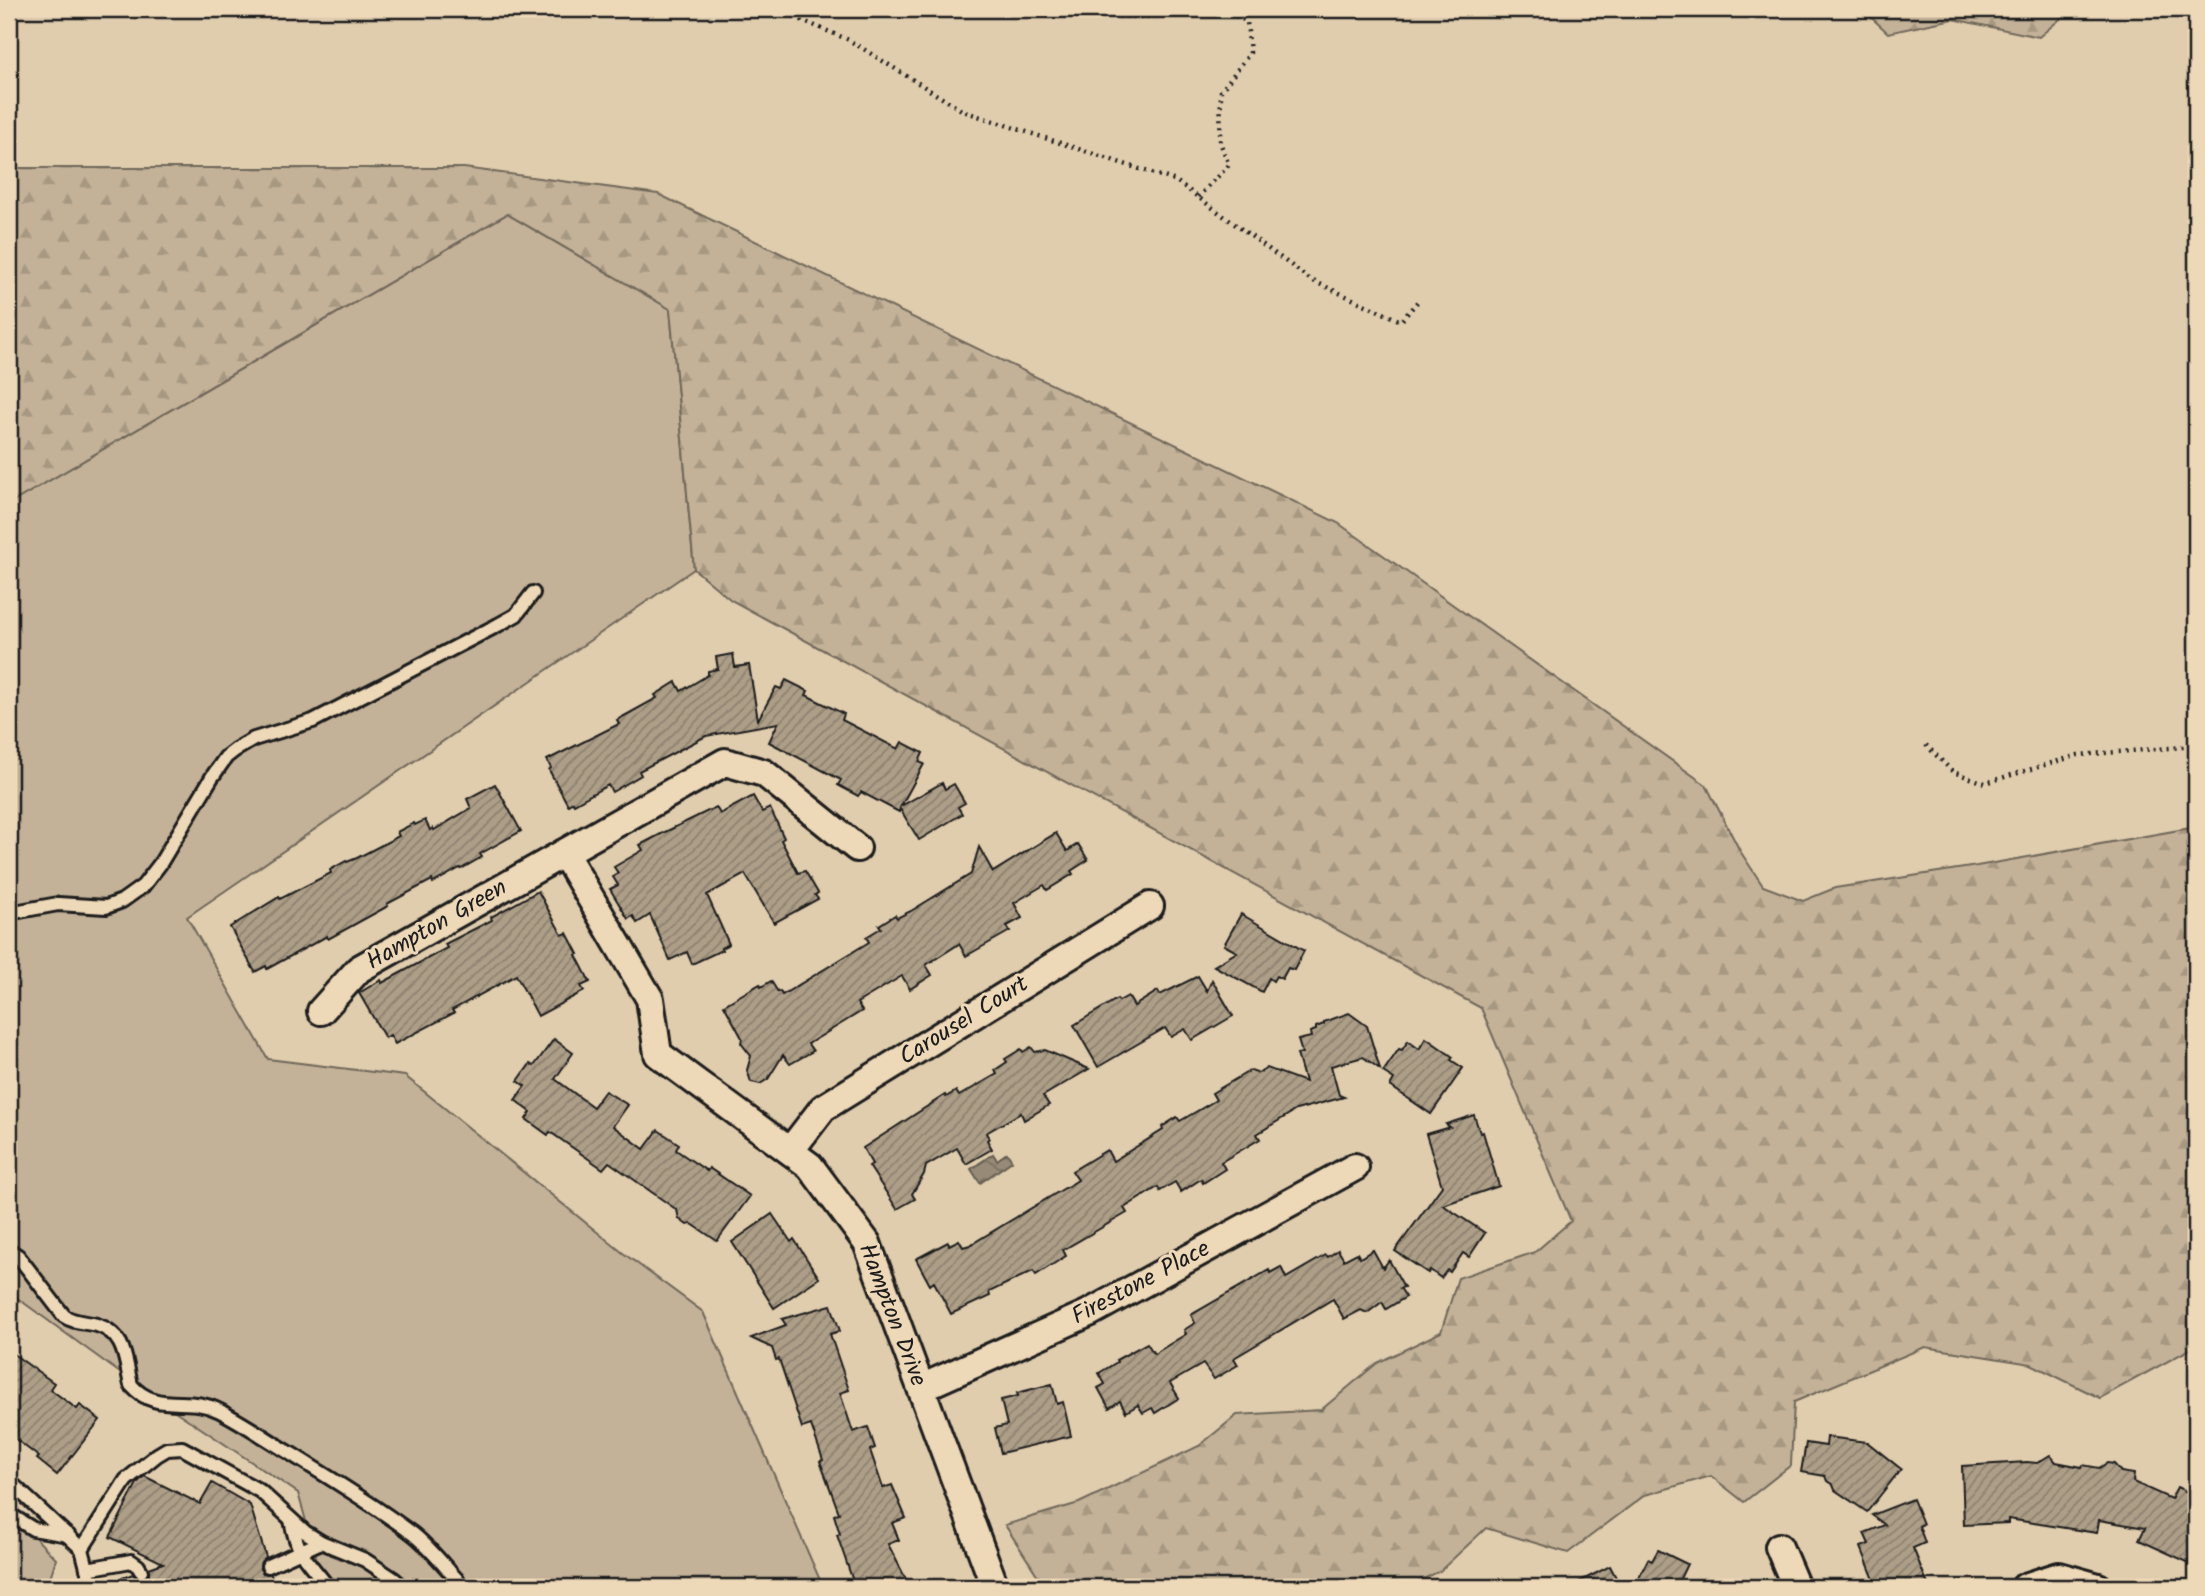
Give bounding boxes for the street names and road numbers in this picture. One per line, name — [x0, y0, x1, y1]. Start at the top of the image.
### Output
street label: Hampton Green — [359, 869, 515, 981]
street label: Carousel Court — [892, 965, 1037, 1076]
street label: Firestone Place — [1065, 1230, 1218, 1336]
street label: Hampton Drive — [847, 1238, 937, 1392]

